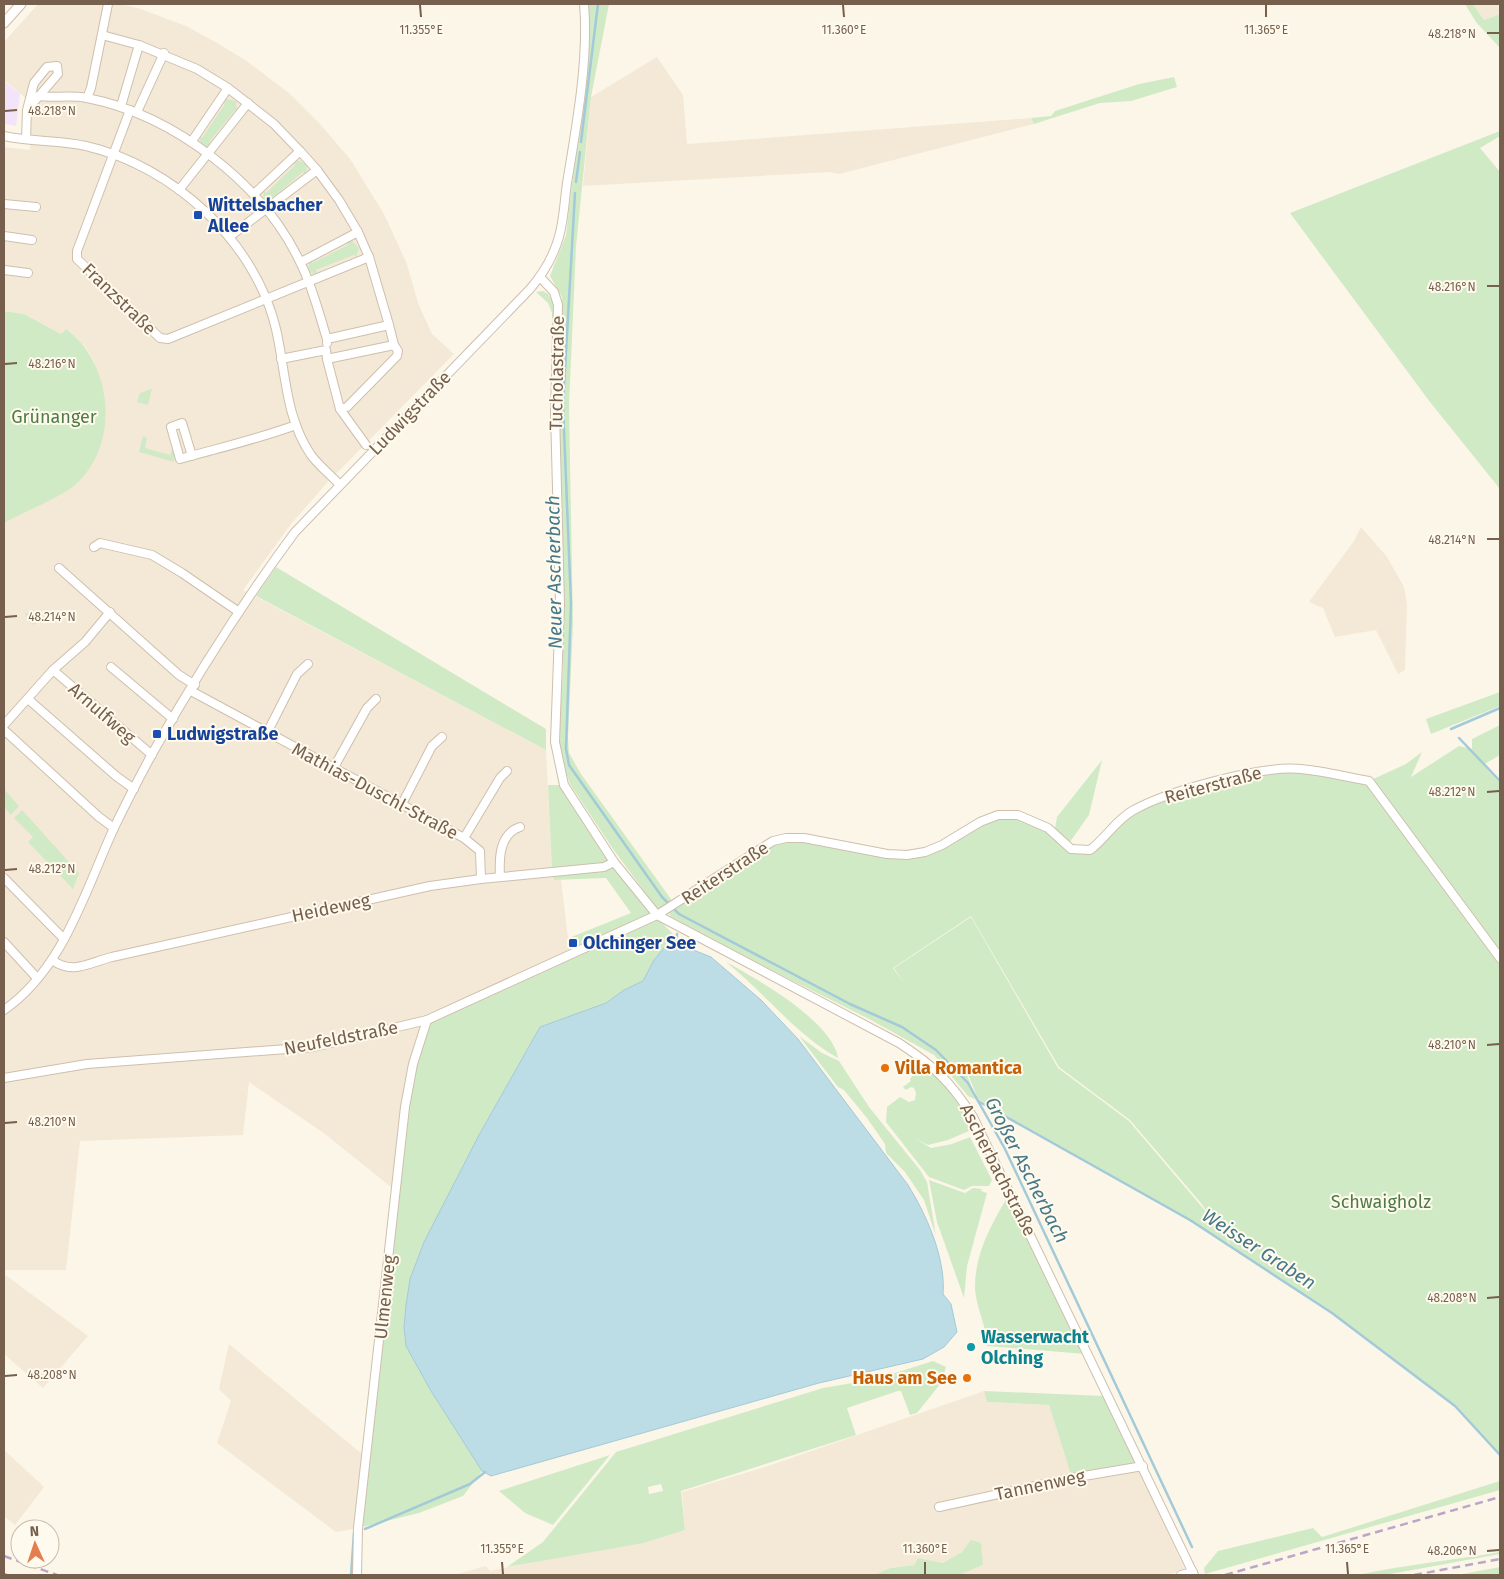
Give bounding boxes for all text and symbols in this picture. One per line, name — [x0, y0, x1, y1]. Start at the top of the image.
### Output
text: 11.355°E — [399, 23, 443, 37]
text: 11.360°E — [822, 23, 867, 37]
text: 11.365°E — [1244, 23, 1288, 37]
text: 48.218°N — [1428, 27, 1476, 41]
text: 48.218°N — [28, 104, 76, 118]
place label: Wittelsbacher Allee — [207, 194, 323, 237]
marker: Wittelsbacher Allee — [192, 209, 204, 221]
street label: Franzstraße — [78, 258, 160, 340]
text: 48.216°N — [1428, 280, 1476, 294]
street label: Tucholastraße — [545, 315, 569, 431]
text: 48.216°N — [28, 357, 76, 371]
street label: Ludwigstraße — [364, 366, 456, 460]
park label: Grünanger — [11, 406, 97, 428]
water label: Neuer Ascherbach — [541, 495, 567, 649]
text: 48.214°N — [1428, 533, 1476, 547]
text: 48.214°N — [28, 610, 76, 624]
street label: Arnulfweg — [64, 678, 141, 749]
place label: Ludwigstraße — [167, 723, 278, 745]
marker: Ludwigstraße — [151, 728, 163, 740]
street label: Mathias-Duschl-Straße — [288, 738, 462, 844]
street label: Reiterstraße — [1162, 761, 1264, 809]
text: 48.212°N — [1428, 785, 1476, 799]
street label: Reiterstraße — [677, 837, 773, 909]
text: 48.212°N — [28, 862, 76, 876]
street label: Heideweg — [290, 889, 373, 927]
place label: Olchinger See — [583, 932, 696, 954]
marker: Olchinger See — [567, 937, 579, 949]
street label: Neufeldstraße — [282, 1016, 400, 1060]
text: 48.210°N — [1428, 1038, 1476, 1052]
place label: Villa Romantica — [894, 1057, 1022, 1079]
marker: Villa Romantica — [879, 1062, 891, 1074]
water label: Großer Ascherbach — [980, 1093, 1074, 1247]
street label: Ascherbachstraße — [955, 1100, 1041, 1240]
text: 48.210°N — [28, 1115, 76, 1129]
park label: Schwaigholz — [1331, 1191, 1431, 1213]
water label: Weisser Graben — [1198, 1204, 1320, 1294]
street label: Ulmenweg — [370, 1253, 400, 1340]
text: 48.208°N — [1427, 1291, 1477, 1305]
place label: Wasserwacht Olching — [981, 1326, 1090, 1369]
marker: Wasserwacht Olching — [965, 1341, 977, 1353]
place label: Haus am See — [852, 1367, 957, 1389]
text: 48.208°N — [27, 1368, 77, 1382]
marker: Haus am See — [961, 1372, 973, 1384]
street label: Tannenweg — [993, 1465, 1088, 1505]
north arrow — [10, 1519, 60, 1569]
text: N — [29, 1523, 39, 1540]
text: 11.355°E — [480, 1542, 524, 1556]
text: 11.360°E — [903, 1542, 948, 1556]
text: 11.365°E — [1325, 1542, 1369, 1556]
text: 48.206°N — [1427, 1544, 1477, 1558]

